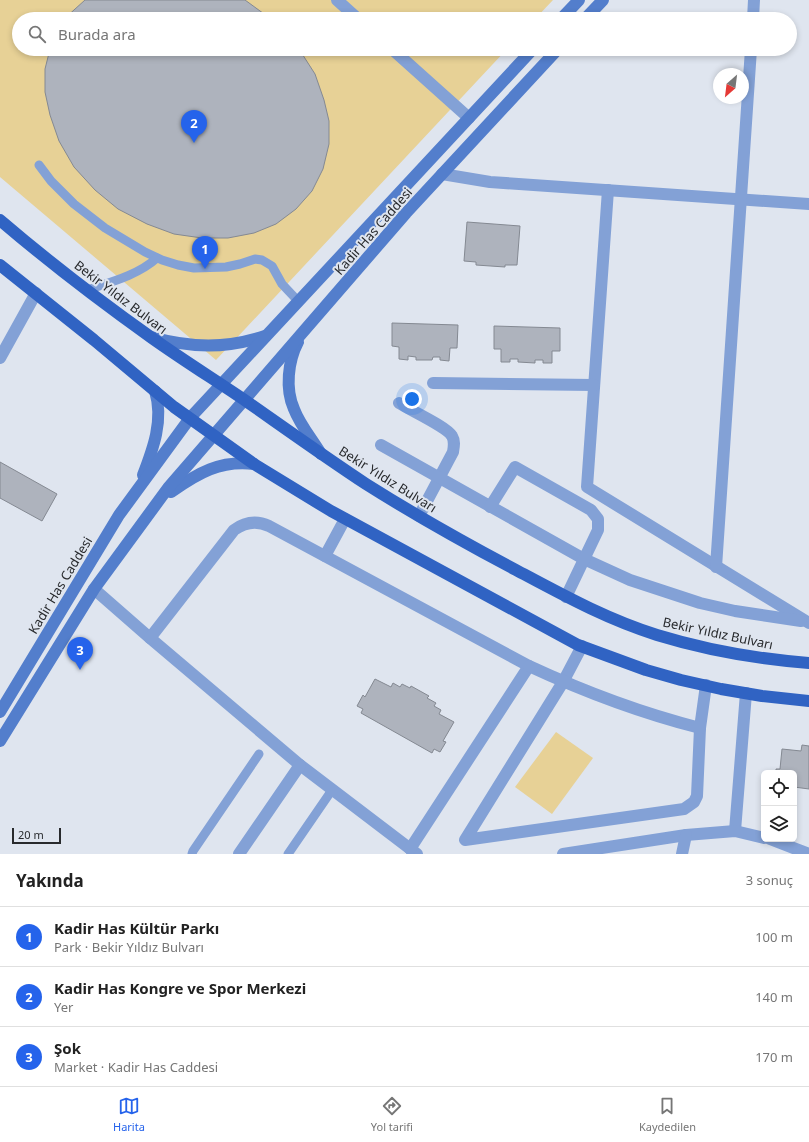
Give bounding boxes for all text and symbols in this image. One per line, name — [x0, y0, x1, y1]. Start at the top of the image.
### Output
search box — [12, 12, 797, 56]
icon: search — [26, 23, 48, 45]
text: Burada ara — [58, 24, 136, 44]
north arrow — [713, 68, 749, 104]
pin: 2 — [181, 110, 207, 143]
street label: Kadir Has Caddesi — [330, 183, 416, 279]
pin: 1 — [192, 236, 218, 269]
street label: Bekir Yıldız Bulvarı — [71, 256, 171, 338]
your location — [402, 389, 422, 409]
street label: Bekir Yıldız Bulvarı — [336, 442, 440, 516]
street label: Kadir Has Caddesi — [24, 533, 96, 637]
street label: Bekir Yıldız Bulvarı — [661, 613, 775, 653]
pin: 3 — [67, 637, 93, 670]
map controls — [761, 770, 797, 842]
button: locate — [761, 770, 797, 806]
button: layers — [761, 806, 797, 842]
scale bar — [12, 826, 61, 845]
text: 20 m — [18, 827, 44, 842]
text: Yakında — [16, 869, 84, 892]
text: 3 sonuç — [746, 871, 793, 889]
text: Kadir Has Kültür Parkı — [54, 918, 219, 938]
text: 1 — [25, 928, 33, 946]
text: 100 m — [755, 928, 793, 946]
text: Park · Bekir Yıldız Bulvarı — [54, 938, 204, 956]
text: Kadir Has Kongre ve Spor Merkezi — [54, 978, 306, 998]
text: 2 — [25, 988, 33, 1006]
text: 140 m — [755, 988, 793, 1006]
text: Yer — [54, 998, 73, 1016]
text: Şok — [54, 1038, 81, 1058]
text: 3 — [25, 1048, 33, 1066]
text: 170 m — [755, 1048, 793, 1066]
text: Market · Kadir Has Caddesi — [54, 1058, 218, 1076]
tab: Harita — [113, 1095, 145, 1134]
tab: Yol tarifi — [371, 1095, 413, 1134]
tab: Kaydedilen — [639, 1095, 696, 1134]

